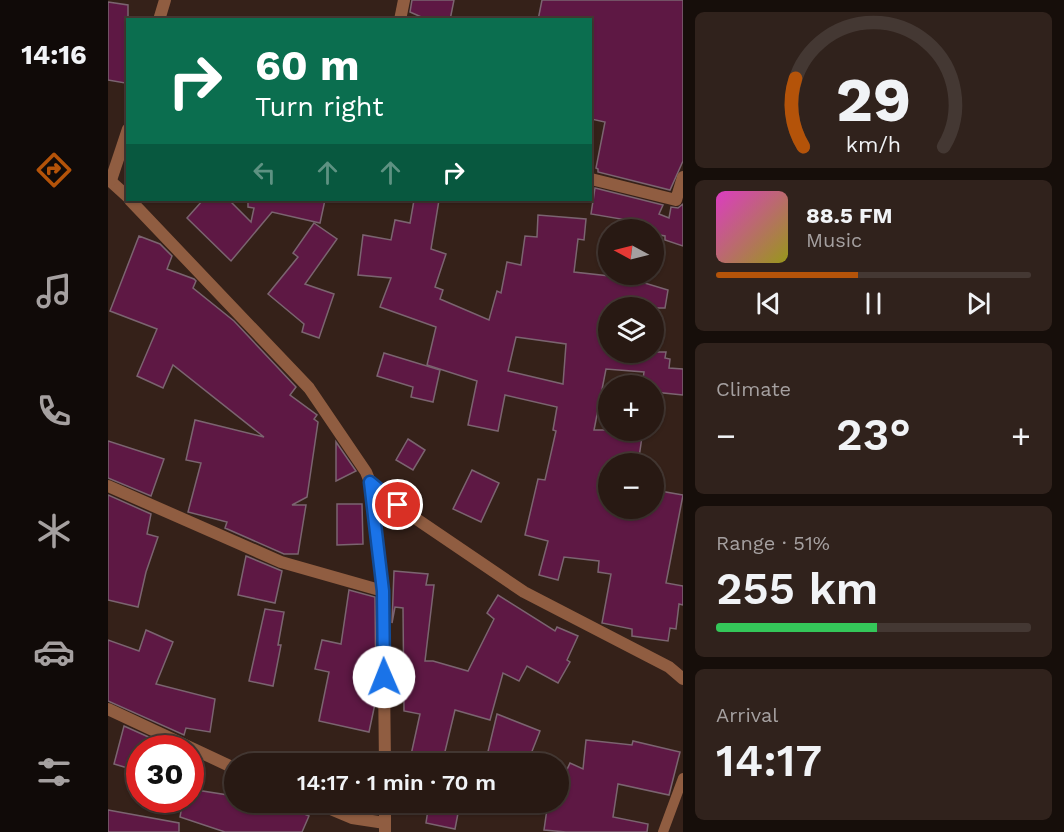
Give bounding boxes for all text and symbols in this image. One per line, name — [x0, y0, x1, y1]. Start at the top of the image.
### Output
text: 14:16 — [21, 39, 87, 71]
text: 60 m — [255, 41, 359, 90]
icon: right — [156, 42, 234, 120]
text: 29 — [836, 63, 911, 136]
text: Turn right — [255, 91, 384, 123]
text: km/h — [846, 132, 901, 157]
icon: directions — [33, 149, 75, 191]
icon: left — [248, 156, 281, 189]
icon: ahead — [311, 156, 344, 189]
icon: ahead — [374, 156, 407, 189]
icon: right — [437, 156, 470, 189]
text: 88.5 FM — [806, 203, 893, 228]
north arrow — [598, 219, 664, 285]
map controls — [598, 219, 664, 519]
text: Music — [806, 228, 862, 252]
icon: music — [33, 270, 75, 312]
icon: previous — [752, 287, 785, 320]
icon: pause — [857, 287, 890, 320]
icon: next — [962, 287, 995, 320]
button: layers — [598, 297, 664, 363]
button: + — [598, 375, 664, 441]
text: Climate — [716, 377, 791, 401]
icon: phone — [33, 390, 75, 432]
text: 23° — [836, 408, 911, 461]
text: − — [716, 416, 736, 455]
text: + — [1011, 416, 1031, 455]
button: − — [598, 453, 664, 519]
pin — [372, 479, 423, 530]
icon: arrive — [381, 488, 414, 521]
icon: climate — [33, 510, 75, 552]
text: Range · 51% — [716, 531, 830, 555]
text: 255 km — [716, 562, 878, 615]
icon: car — [33, 631, 75, 673]
position arrow — [352, 645, 416, 709]
text: Arrival — [716, 703, 778, 727]
text: 14:17 — [716, 734, 822, 787]
speed limit sign: 30 — [126, 735, 204, 813]
icon: filters — [33, 751, 75, 793]
text: 14:17 · 1 min · 70 m — [297, 770, 496, 795]

